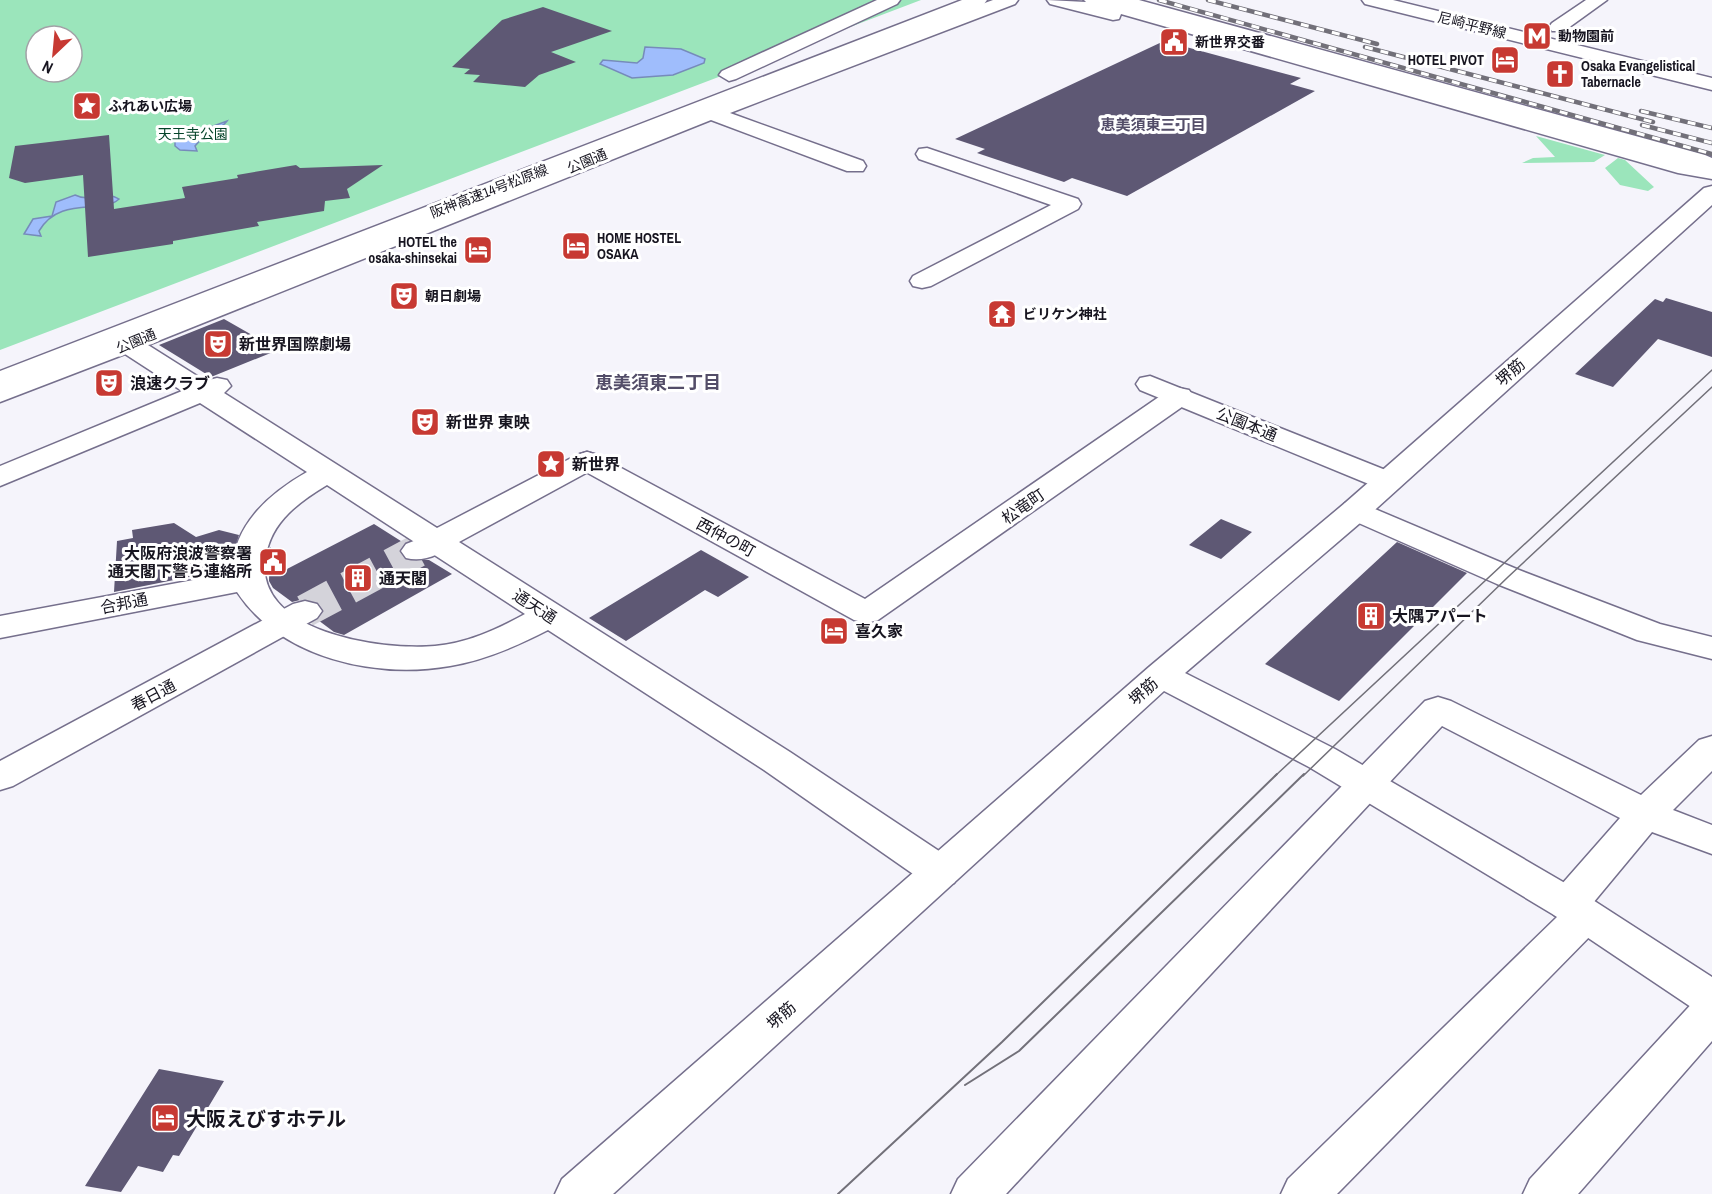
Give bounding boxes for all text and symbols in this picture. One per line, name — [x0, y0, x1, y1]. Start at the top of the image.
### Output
street label: 尼崎平野線 — [1436, 8, 1508, 42]
metro station icon: 動物園前 — [1521, 20, 1553, 52]
north arrow — [24, 24, 84, 84]
public building icon: 新世界交番 — [1158, 26, 1190, 58]
place label: 動物園前 — [1558, 27, 1614, 45]
place label: 新世界交番 — [1195, 33, 1265, 51]
hotel icon: HOTEL PIVOT — [1489, 44, 1521, 76]
place label: HOTEL PIVOT — [1408, 51, 1484, 69]
text: N — [38, 56, 57, 79]
place label: Osaka Evangelistical Tabernacle — [1581, 57, 1695, 91]
church icon: Osaka Evangelistical Tabernacle — [1544, 58, 1576, 90]
place icon: ふれあい広場 — [71, 90, 103, 122]
place label: ふれあい広場 — [108, 97, 192, 115]
district label: 恵美須東三丁目 — [1100, 114, 1206, 135]
park label: 天王寺公園 — [158, 125, 228, 143]
street label: 公園通 — [564, 145, 610, 177]
street label: 阪神高速14号松原線 — [428, 160, 550, 222]
place label: HOME HOSTEL OSAKA — [597, 229, 681, 263]
hotel icon: HOME HOSTEL OSAKA — [560, 230, 592, 262]
place label: HOTEL the osaka-shinsekai — [368, 233, 457, 267]
hotel icon: HOTEL the osaka-shinsekai — [462, 234, 494, 266]
theatre icon: 朝日劇場 — [388, 280, 420, 312]
place label: 朝日劇場 — [425, 287, 481, 305]
temple icon: ビリケン神社 — [986, 298, 1018, 330]
place label: ビリケン神社 — [1023, 305, 1107, 323]
street label: 公園通 — [113, 325, 159, 357]
theatre icon: 新世界国際劇場 — [202, 328, 234, 360]
place label: 新世界国際劇場 — [239, 333, 351, 355]
street label: 堺筋 — [1491, 353, 1529, 391]
theatre icon: 浪速クラブ — [93, 367, 125, 399]
district label: 恵美須東二丁目 — [595, 370, 721, 395]
place label: 浪速クラブ — [130, 372, 210, 394]
street label: 公園本通 — [1213, 402, 1281, 446]
theatre icon: 新世界 東映 — [409, 406, 441, 438]
place label: 新世界 東映 — [446, 411, 530, 433]
place icon: 新世界 — [535, 448, 567, 480]
place label: 新世界 — [572, 453, 620, 475]
street label: 松竜町 — [997, 483, 1049, 529]
street label: 西仲の町 — [693, 512, 759, 562]
place label: 大阪府浪波警察署 通天閣下警ら連絡所 — [108, 542, 252, 582]
public building icon: 大阪府浪波警察署 通天閣下警ら連絡所 — [257, 546, 289, 578]
building icon: 通天閣 — [342, 562, 374, 594]
place label: 通天閣 — [379, 567, 427, 589]
street label: 通天通 — [509, 584, 561, 628]
street label: 合邦通 — [98, 588, 150, 618]
building icon: 大隅アパート — [1355, 600, 1387, 632]
place label: 大隅アパート — [1392, 605, 1488, 627]
hotel icon: 喜久家 — [818, 615, 850, 647]
place label: 喜久家 — [855, 620, 903, 642]
street label: 堺筋 — [1124, 672, 1162, 710]
street label: 春日通 — [127, 674, 179, 716]
street label: 堺筋 — [762, 996, 800, 1034]
hotel icon: 大阪えびすホテル — [149, 1102, 181, 1134]
place label: 大阪えびすホテル — [186, 1105, 346, 1132]

